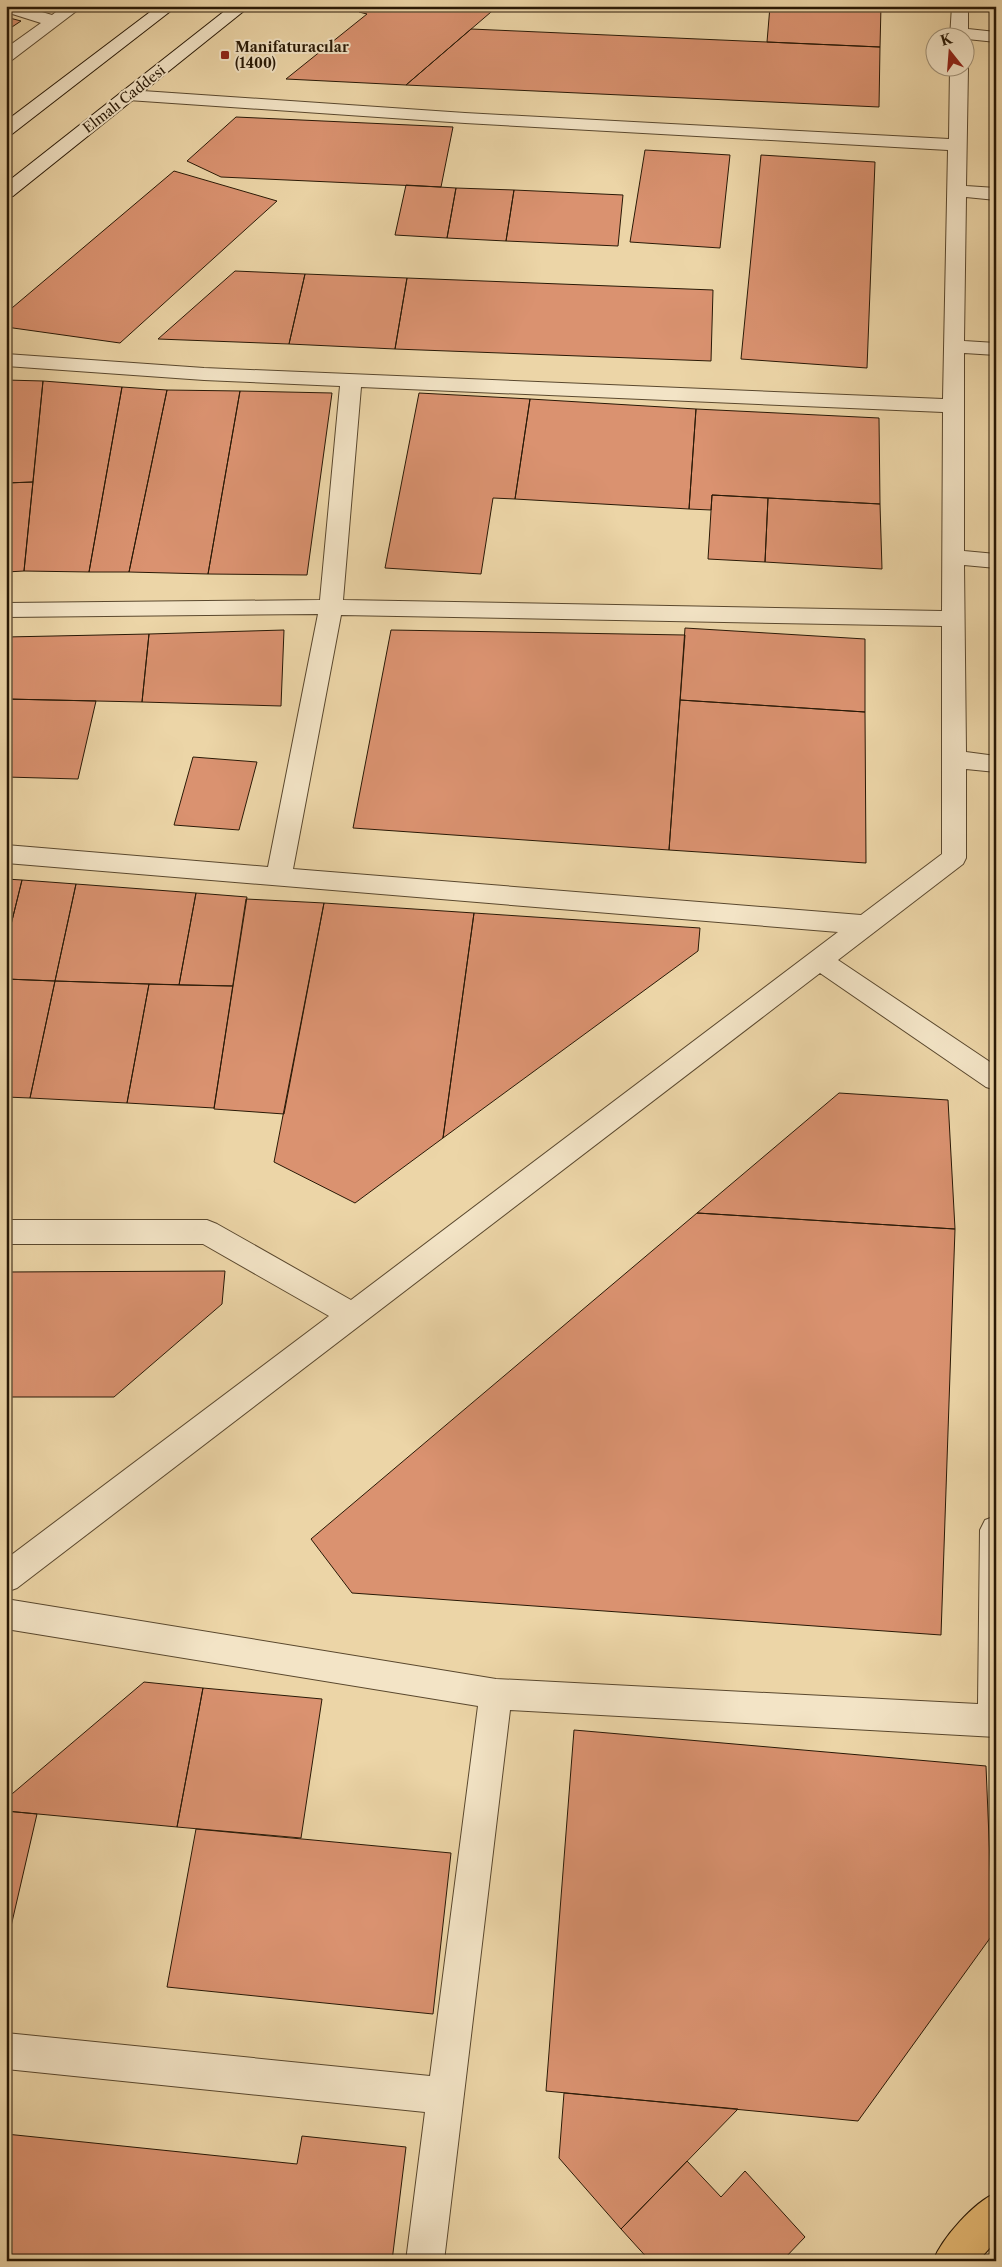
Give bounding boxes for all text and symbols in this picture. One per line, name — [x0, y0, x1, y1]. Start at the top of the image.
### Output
north arrow — [924, 28, 974, 78]
text: K — [938, 29, 955, 50]
place label: Manifaturacılar (1400) — [235, 38, 349, 72]
marker: Manifaturacılar (1400) — [219, 49, 231, 61]
street label: Elmalı Caddesi — [79, 61, 169, 137]

